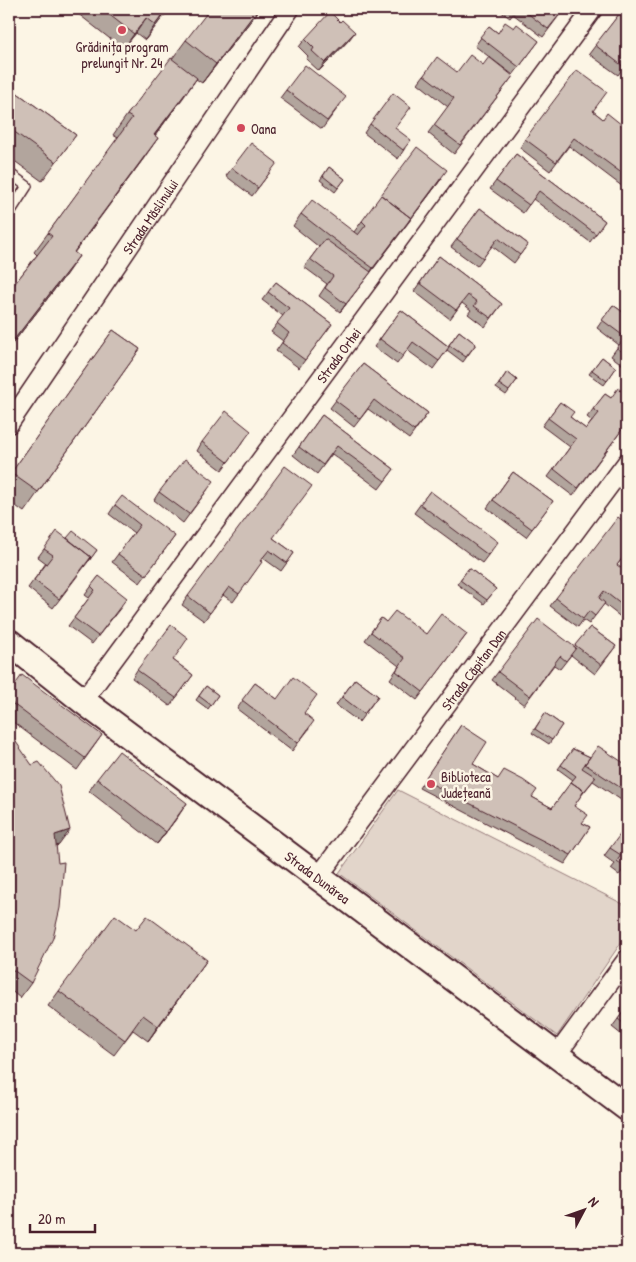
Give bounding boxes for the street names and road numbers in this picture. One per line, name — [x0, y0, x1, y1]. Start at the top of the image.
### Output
street label: Strada Măslinului — [118, 175, 182, 257]
street label: Strada Orhei — [311, 323, 365, 386]
street label: Strada Căpitan Dan — [436, 624, 510, 714]
street label: Strada Dunărea — [281, 846, 355, 908]

